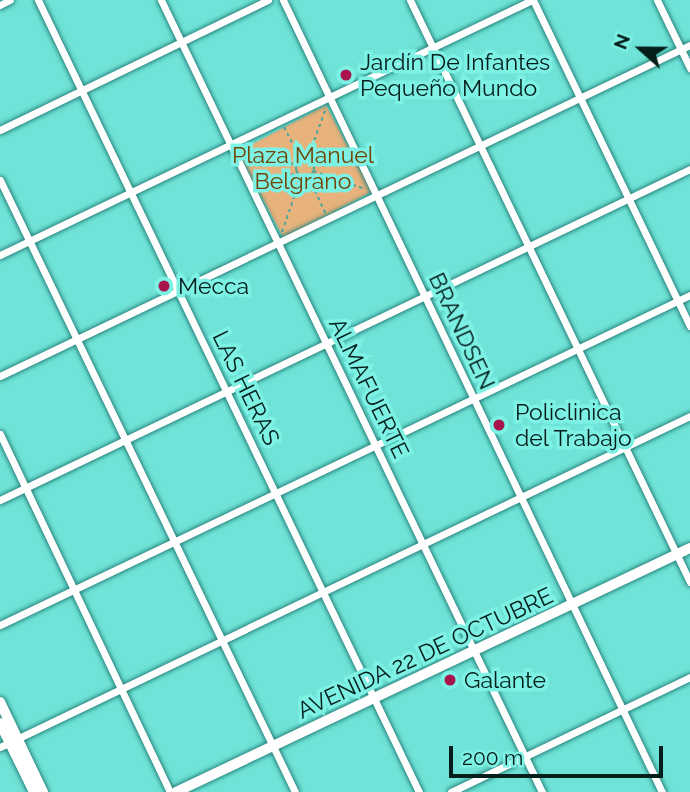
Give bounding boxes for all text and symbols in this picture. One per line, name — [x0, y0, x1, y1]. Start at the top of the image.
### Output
north arrow — [606, 14, 676, 84]
text: N — [609, 31, 634, 52]
place label: Jardín De Infantes Pequeño Mundo — [360, 48, 550, 102]
marker: Jardín De Infantes Pequeño Mundo — [338, 67, 354, 83]
park label: Plaza Manuel Belgrano — [232, 141, 374, 195]
street label: BRANDSEN — [423, 268, 501, 394]
place label: Mecca — [178, 272, 249, 300]
marker: Mecca — [156, 278, 172, 294]
street label: ALMAFUERTE — [323, 313, 415, 463]
street label: LAS HERAS — [206, 326, 286, 450]
place label: Policlinica del Trabajo — [515, 398, 633, 452]
marker: Policlinica del Trabajo — [489, 415, 509, 435]
street label: AVENIDA 22 DE OCTUBRE — [293, 581, 557, 725]
place label: Galante — [464, 666, 546, 694]
marker: Galante — [442, 672, 458, 688]
scale bar — [452, 732, 666, 776]
text: 200 m — [462, 745, 523, 770]

